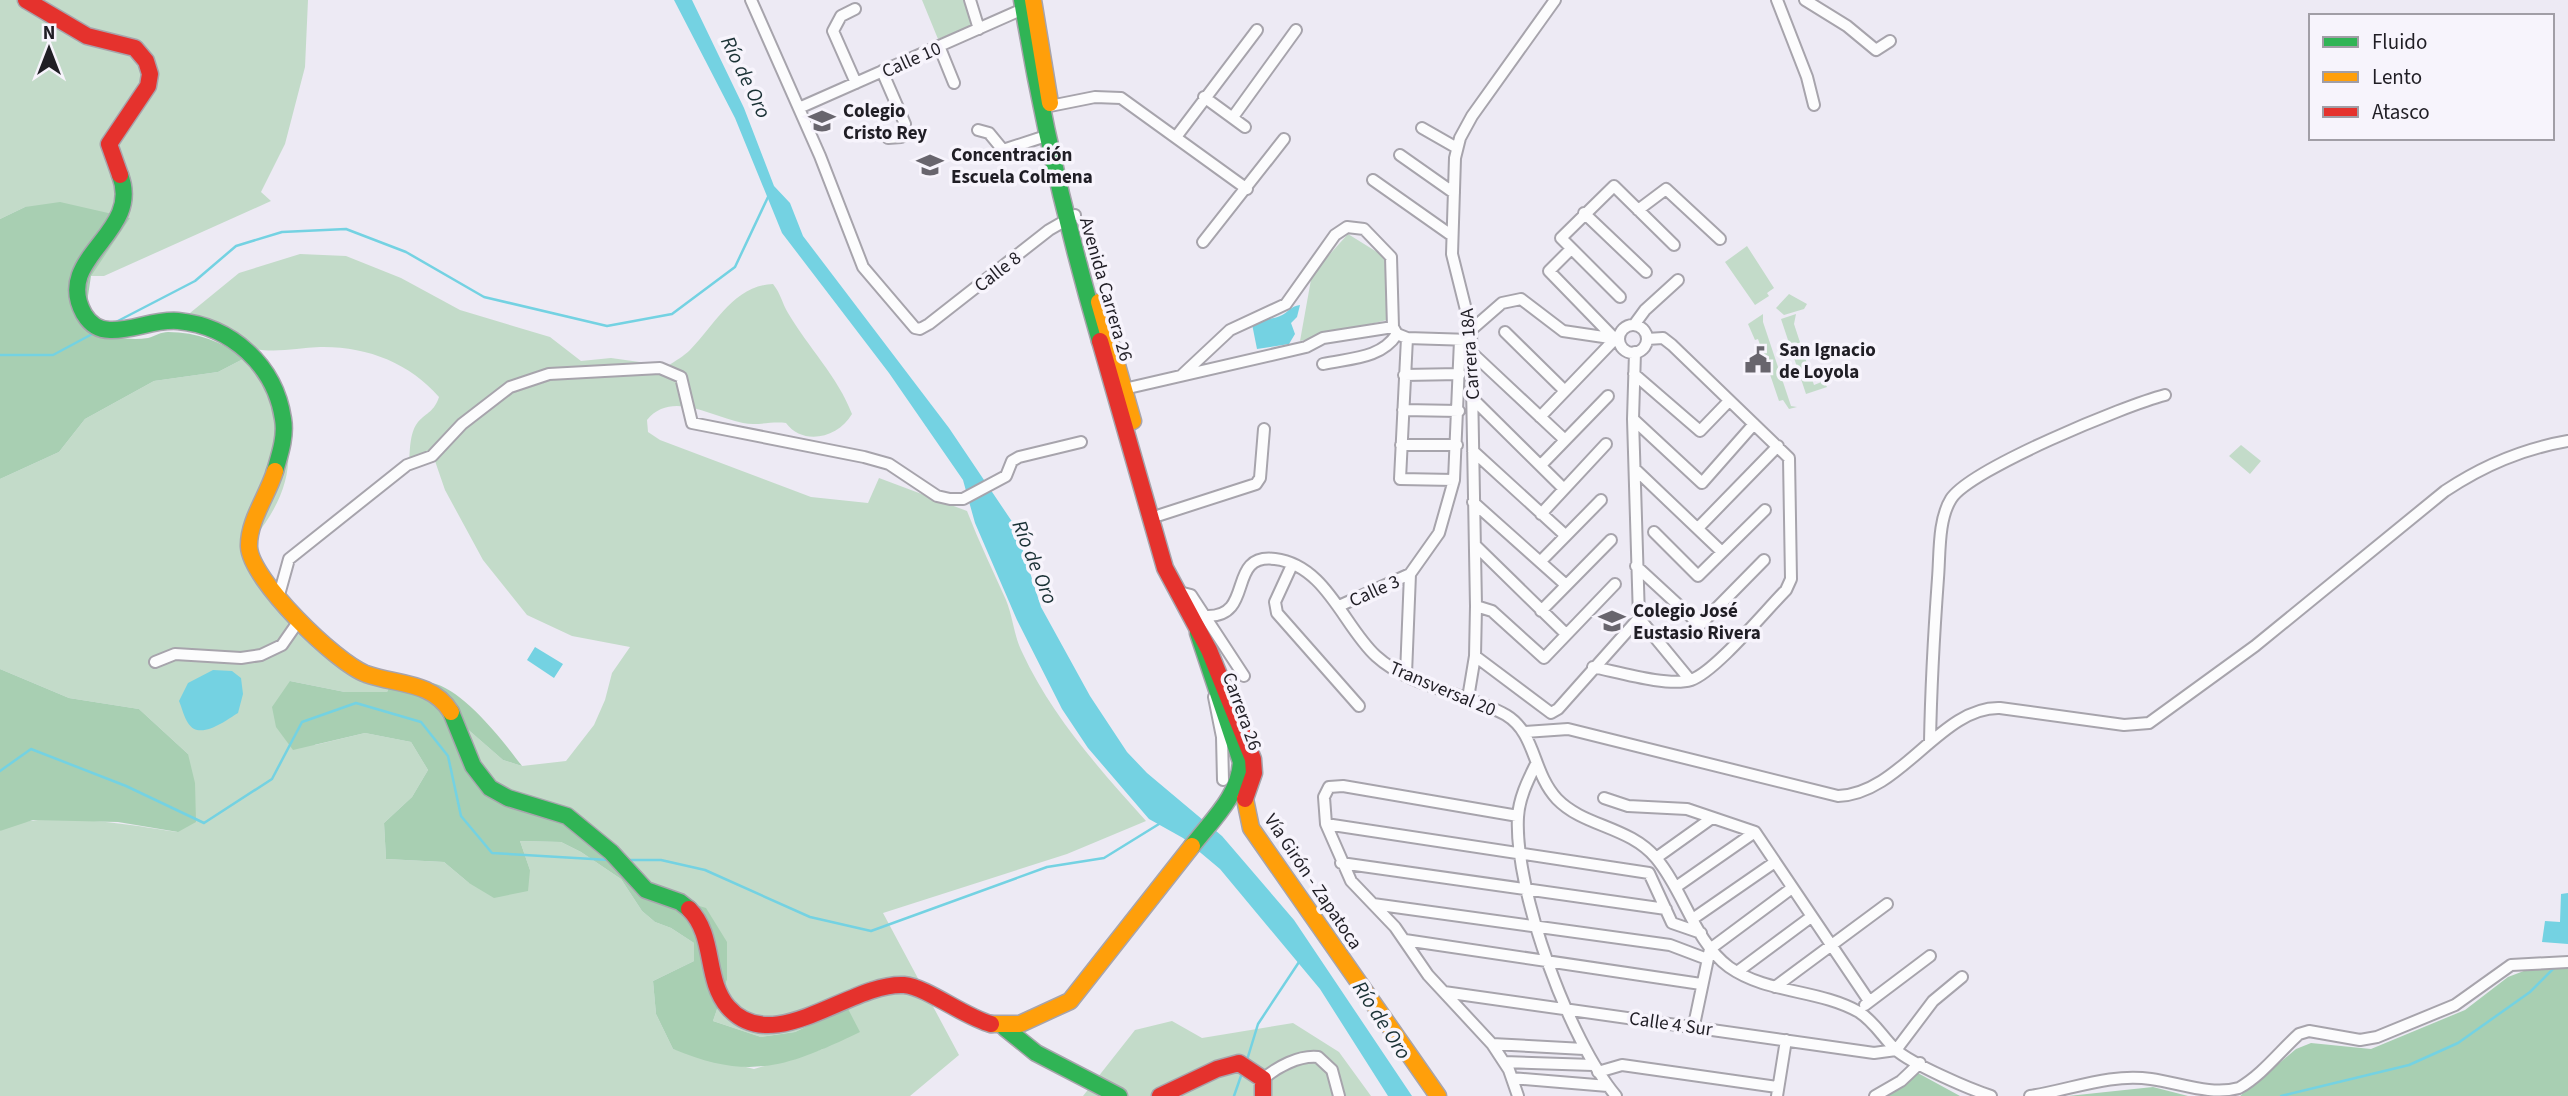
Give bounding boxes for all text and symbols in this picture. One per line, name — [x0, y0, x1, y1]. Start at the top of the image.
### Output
north arrow — [14, 14, 84, 84]
legend — [2309, 14, 2554, 140]
text: N — [43, 20, 55, 47]
text: Fluido — [2372, 27, 2427, 57]
water label: Río de Oro — [713, 31, 779, 123]
street label: Calle 10 — [878, 35, 946, 85]
text: Lento — [2372, 62, 2422, 92]
text: Atasco — [2372, 97, 2430, 127]
place label: Colegio Cristo Rey — [843, 98, 927, 147]
school or university icon: Colegio Cristo Rey — [807, 106, 837, 136]
place label: Concentración Escuela Colmena — [951, 142, 1093, 191]
school or university icon: Concentración Escuela Colmena — [915, 150, 945, 180]
street label: Avenida Carrera 26 — [1072, 214, 1139, 365]
street label: Calle 8 — [969, 245, 1027, 299]
street label: Carrera 18A — [1454, 307, 1487, 401]
place label: San Ignacio de Loyola — [1779, 337, 1876, 386]
public building icon: San Ignacio de Loyola — [1743, 345, 1773, 375]
water label: Río de Oro — [1005, 515, 1065, 609]
street label: Calle 3 — [1345, 568, 1404, 614]
place label: Colegio José Eustasio Rivera — [1633, 598, 1761, 647]
school or university icon: Colegio José Eustasio Rivera — [1597, 606, 1627, 636]
street label: Transversal 20 — [1385, 655, 1500, 724]
street label: Carrera 26 — [1215, 669, 1268, 754]
street label: Vía Girón - Zapatoca — [1257, 809, 1368, 955]
water label: Río de Oro — [1345, 975, 1419, 1065]
street label: Calle 4 Sur — [1627, 1005, 1714, 1044]

